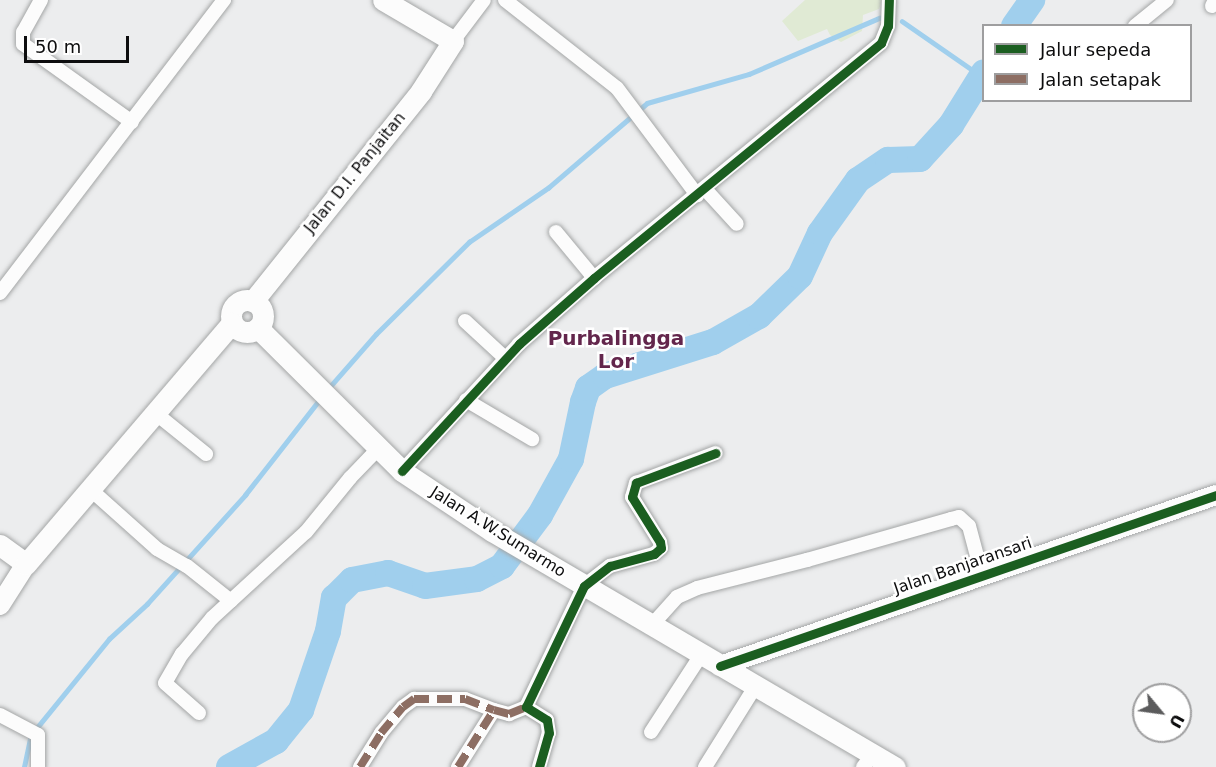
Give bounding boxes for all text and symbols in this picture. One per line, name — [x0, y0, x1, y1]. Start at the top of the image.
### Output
scale bar — [27, 24, 132, 62]
legend — [982, 24, 1192, 102]
text: 50 m — [35, 36, 81, 57]
text: Jalur sepeda — [1040, 39, 1151, 60]
text: Jalan setapak — [1040, 69, 1161, 90]
street label: Jalan D.I. Panjaitan — [300, 109, 410, 237]
district label: Purbalingga Lor — [548, 327, 684, 374]
street label: Jalan A.W.Sumarmo — [427, 482, 569, 582]
street label: Jalan Banjaransari — [891, 533, 1035, 599]
north arrow — [1132, 683, 1192, 743]
text: U — [1165, 711, 1188, 731]

